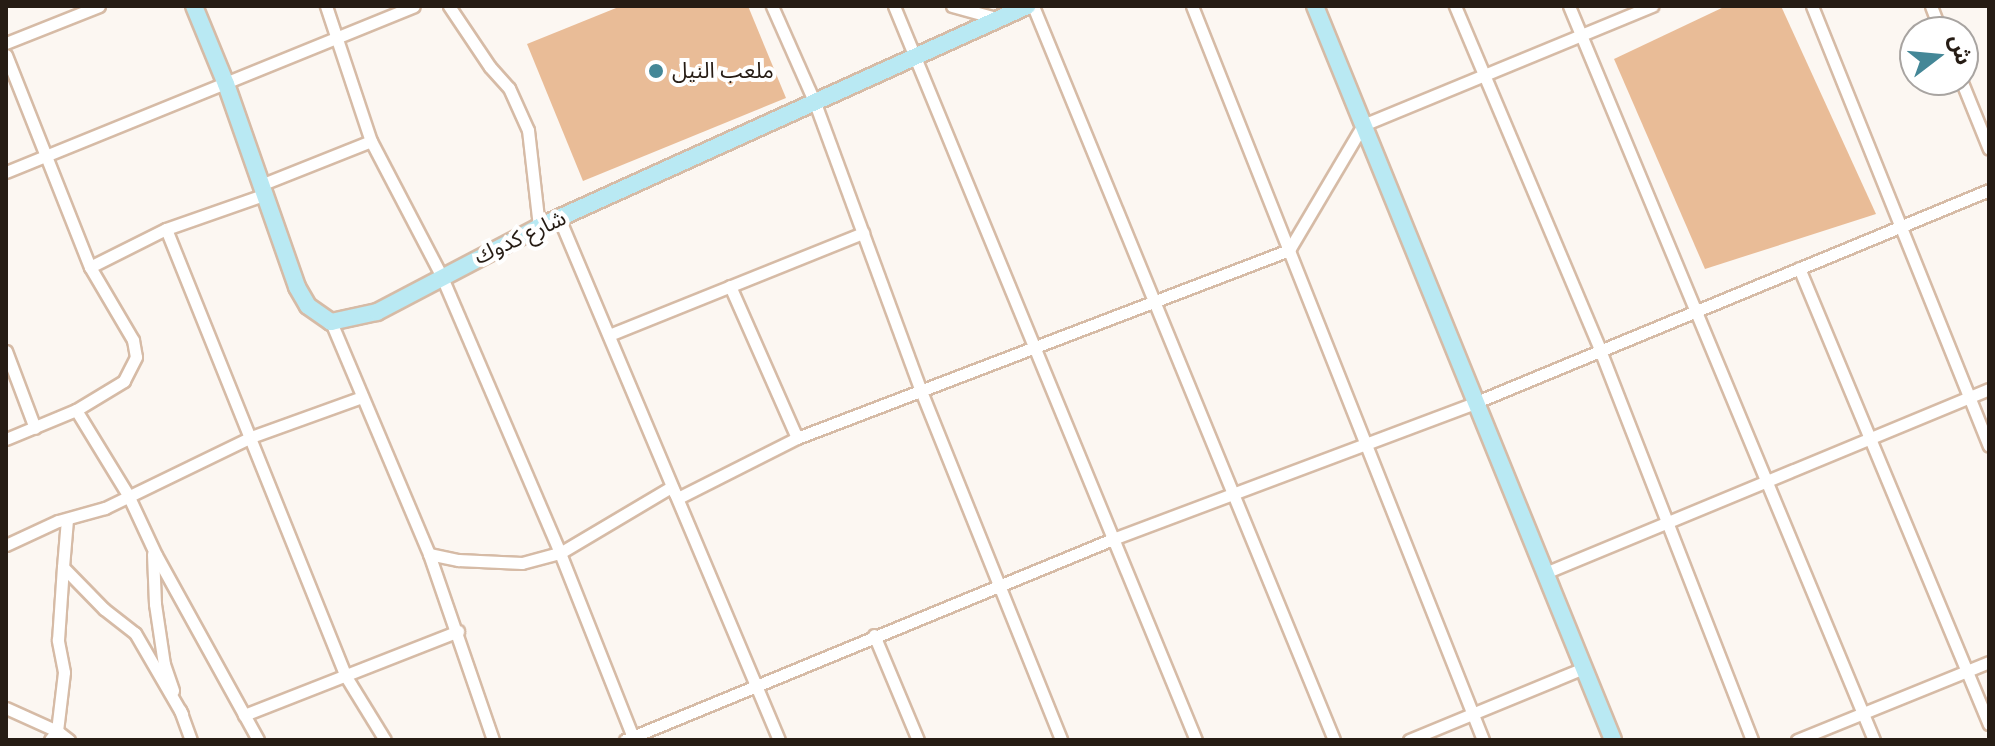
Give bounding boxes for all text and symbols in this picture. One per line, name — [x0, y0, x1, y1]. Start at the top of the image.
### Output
north arrow — [1899, 16, 1979, 96]
text: ش — [1943, 32, 1978, 68]
place label: ملعب النيل — [672, 58, 774, 84]
marker: ملعب النيل — [647, 62, 665, 80]
street label: شارع كدوك — [470, 204, 570, 270]

